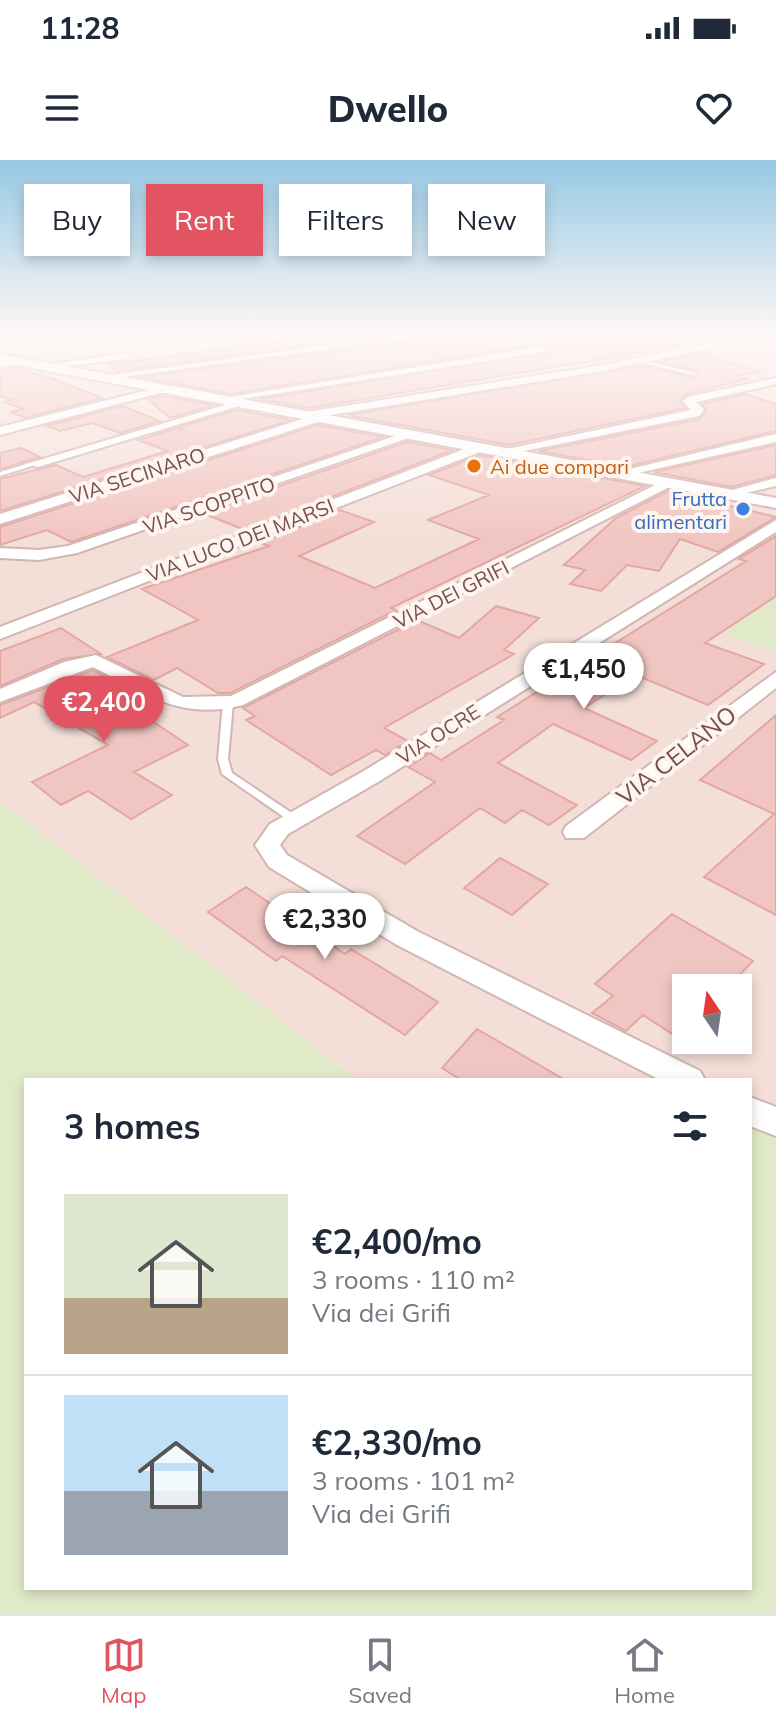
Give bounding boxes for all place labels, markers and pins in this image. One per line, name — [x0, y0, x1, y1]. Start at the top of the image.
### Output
place label: Ai due compari — [490, 454, 629, 479]
marker: Ai due compari — [465, 457, 483, 475]
place label: Frutta alimentari — [634, 486, 727, 534]
marker: Frutta alimentari — [734, 500, 752, 518]
pin: €1,450 — [519, 643, 649, 711]
pin: €2,400 — [39, 676, 169, 744]
pin: €2,330 — [260, 893, 390, 961]

